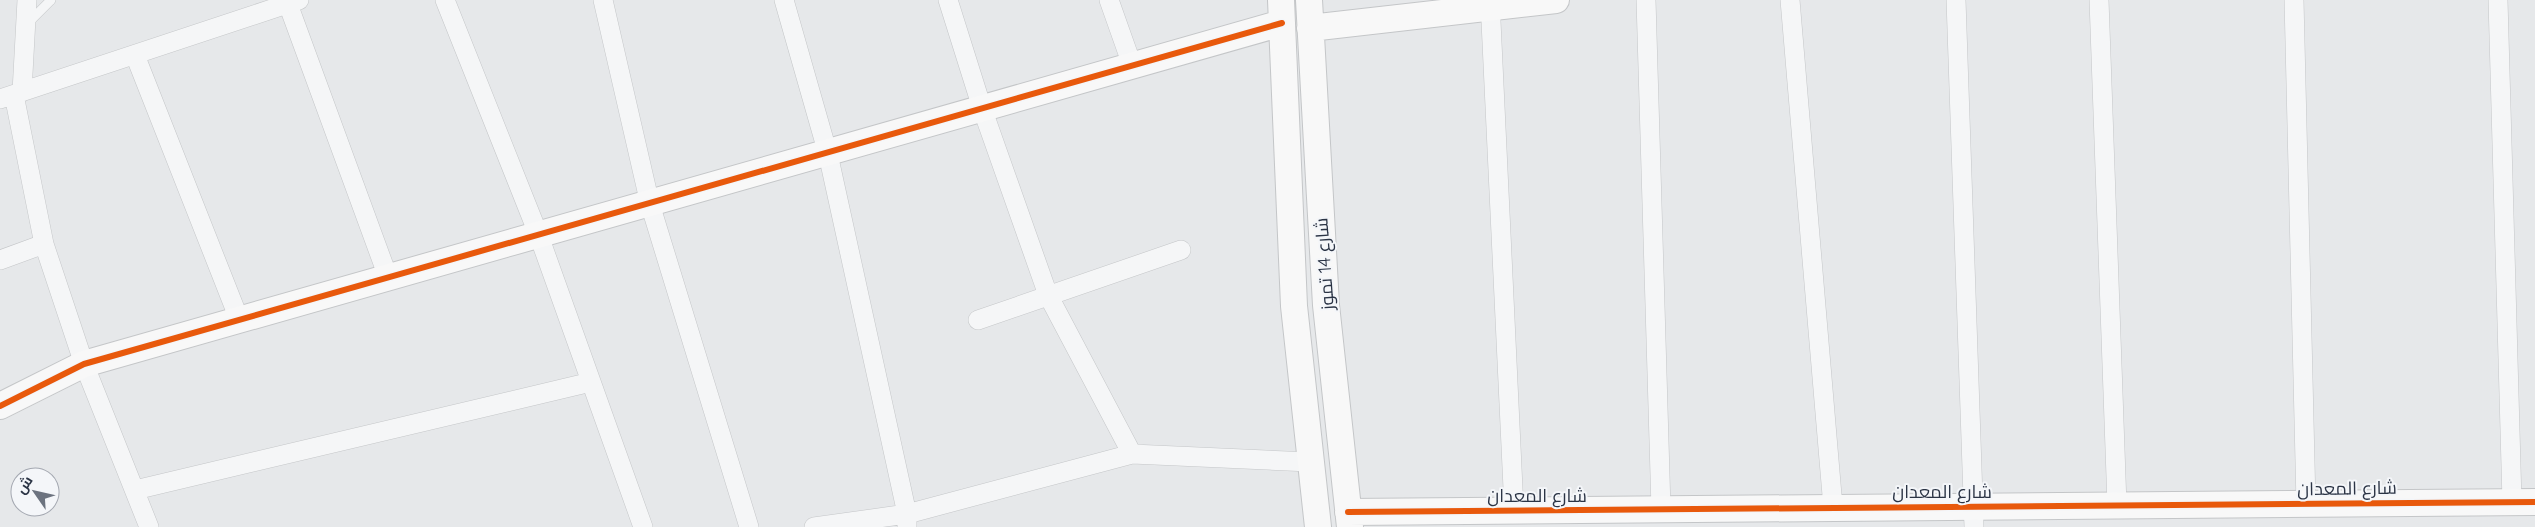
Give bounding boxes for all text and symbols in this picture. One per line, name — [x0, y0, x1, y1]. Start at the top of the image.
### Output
street label: شارع 14 تموز — [1309, 217, 1340, 312]
north arrow — [10, 467, 60, 517]
text: ش — [12, 472, 37, 497]
street label: شارع المعدان — [2297, 476, 2397, 501]
street label: شارع المعدان — [1892, 480, 1992, 504]
street label: شارع المعدان — [1487, 484, 1587, 508]

